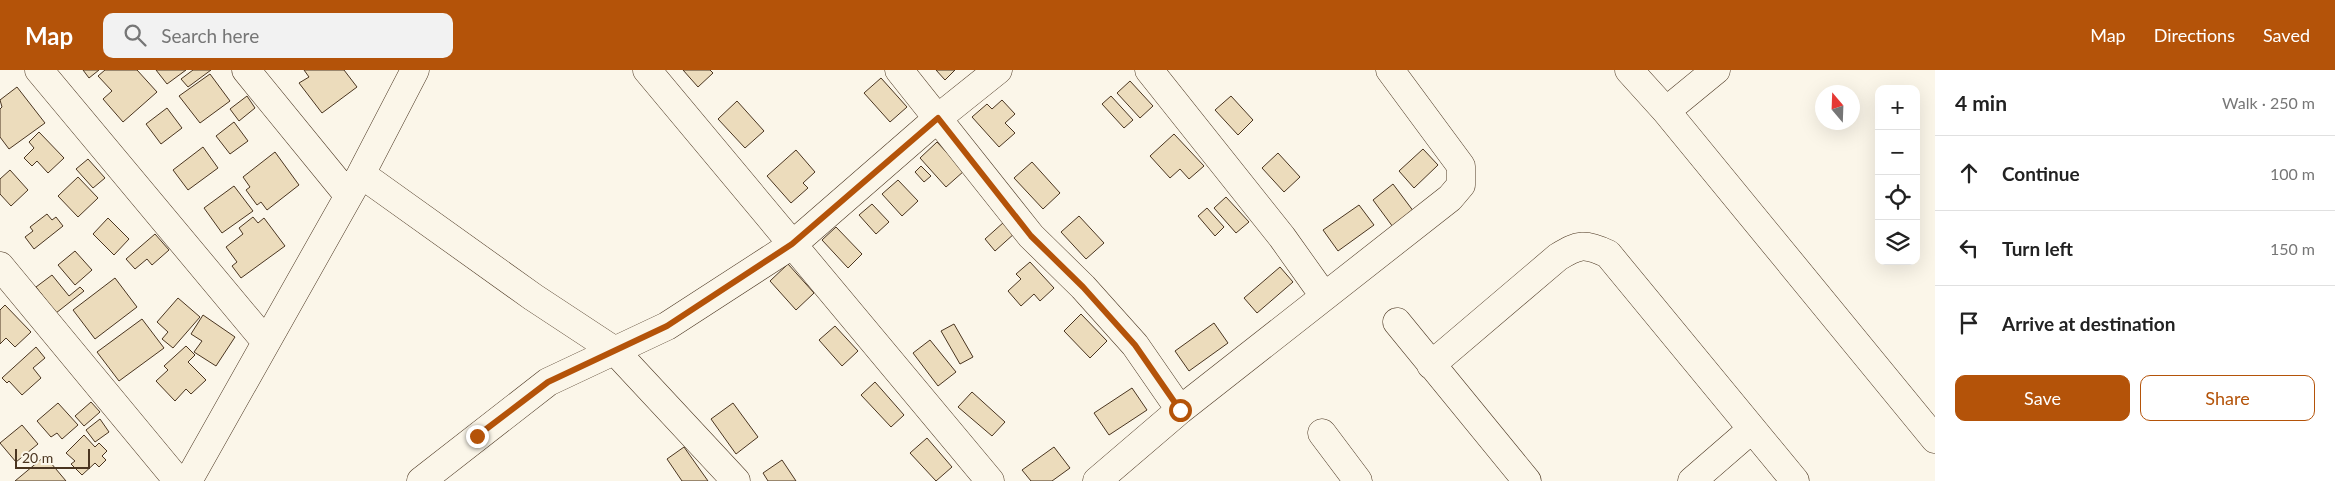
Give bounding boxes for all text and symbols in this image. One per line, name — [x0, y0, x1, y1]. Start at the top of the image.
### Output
search box — [103, 13, 453, 58]
text: Map — [25, 21, 73, 50]
icon: search — [121, 21, 149, 49]
text: Search here — [161, 24, 259, 47]
text: Map — [2090, 24, 2126, 46]
text: Directions — [2154, 24, 2235, 46]
text: Saved — [2263, 24, 2310, 46]
north arrow — [1815, 85, 1860, 130]
map controls — [1875, 85, 1920, 265]
button: + — [1875, 85, 1920, 130]
text: 4 min — [1955, 90, 2007, 115]
text: Walk · 250 m — [2222, 93, 2315, 112]
button: − — [1875, 130, 1920, 175]
icon: ahead — [1955, 159, 1983, 187]
text: Continue — [2002, 162, 2080, 185]
text: 100 m — [2270, 164, 2315, 183]
button: locate — [1875, 175, 1920, 220]
button: layers — [1875, 220, 1920, 265]
icon: left — [1955, 234, 1983, 262]
text: Turn left — [2002, 237, 2073, 260]
text: 150 m — [2270, 239, 2315, 258]
icon: arrive — [1955, 309, 1983, 337]
text: Arrive at destination — [2002, 312, 2175, 335]
button: Save — [1955, 375, 2130, 421]
button: Share — [2140, 375, 2315, 421]
route start — [1169, 399, 1192, 422]
route end — [466, 425, 489, 448]
scale bar — [15, 446, 90, 469]
text: 20 m — [22, 449, 53, 466]

